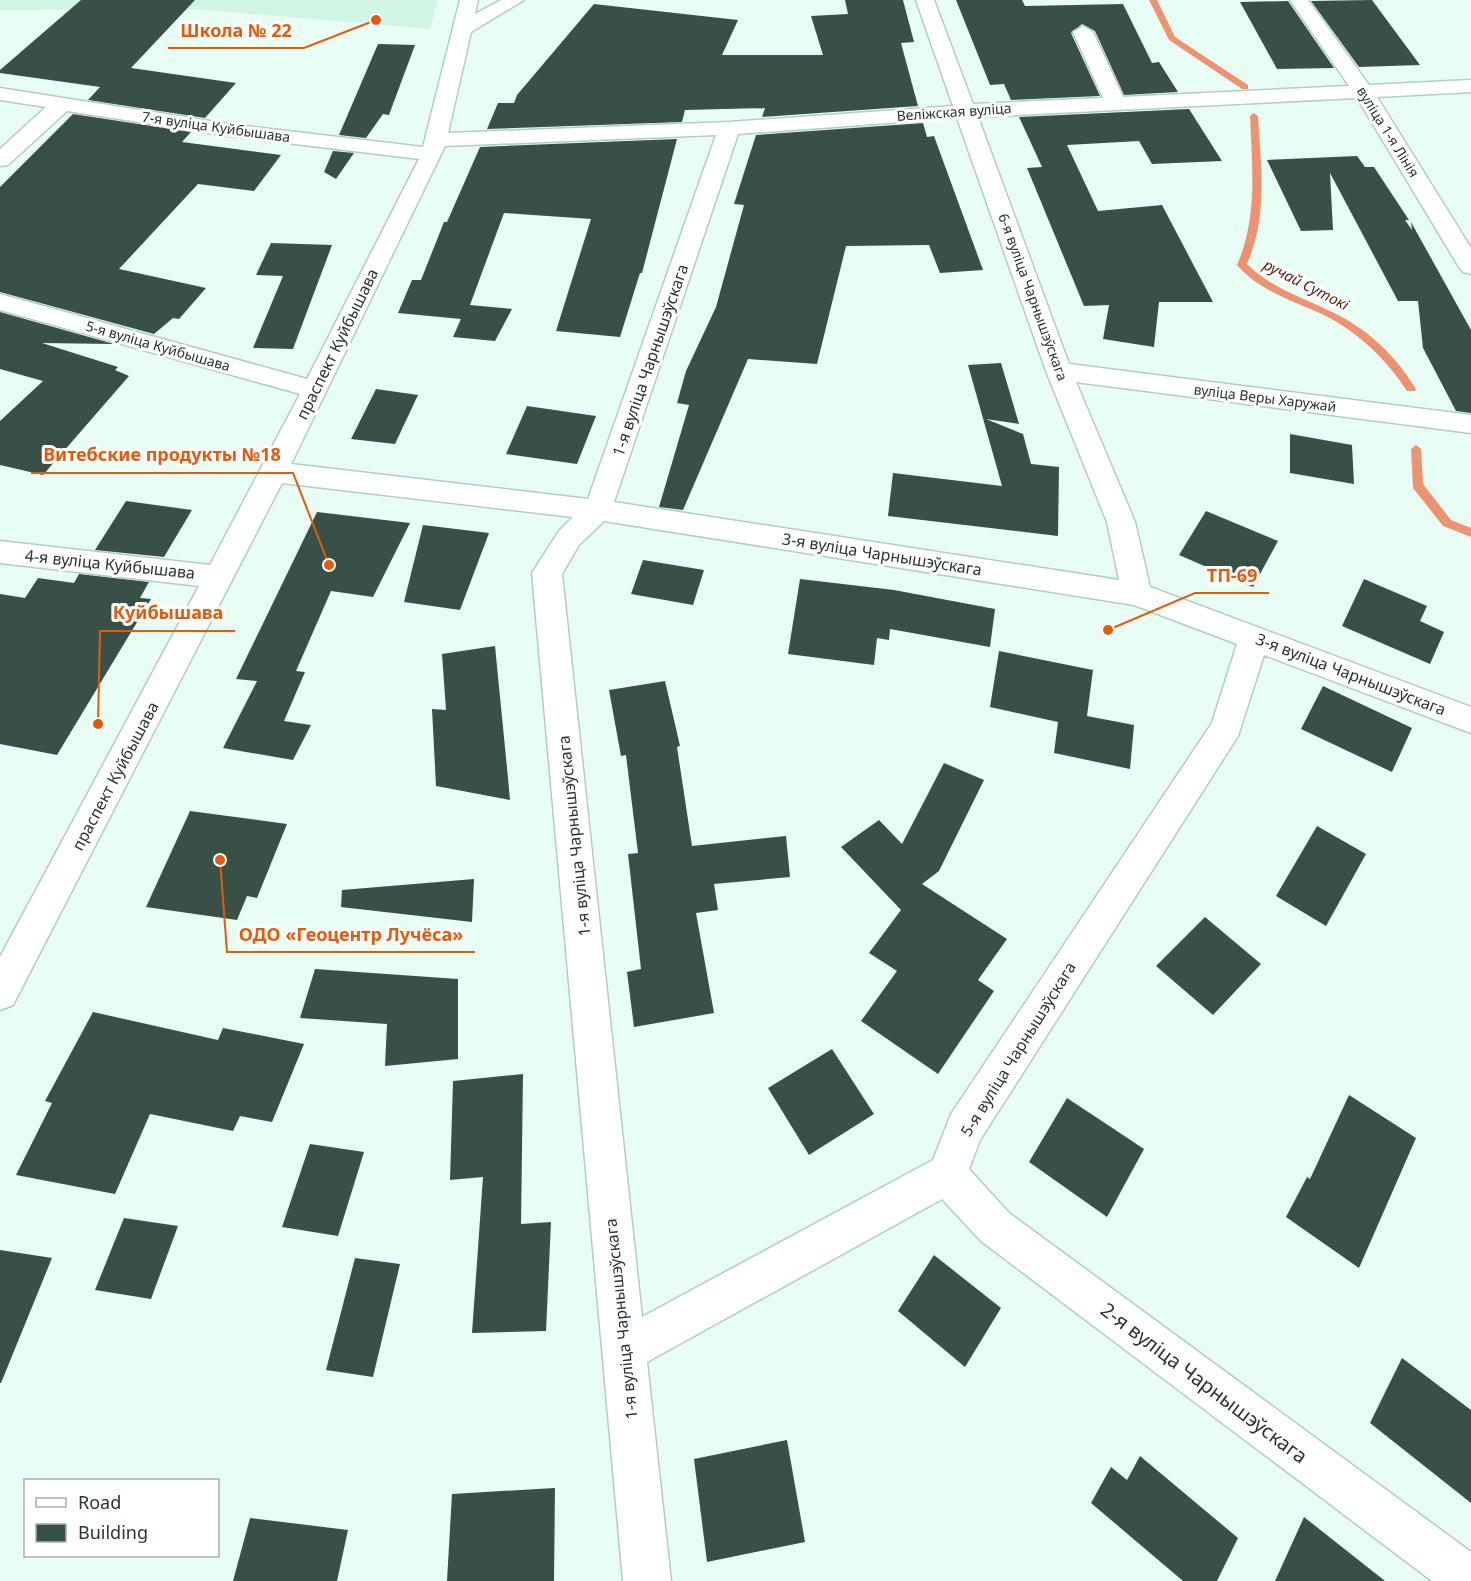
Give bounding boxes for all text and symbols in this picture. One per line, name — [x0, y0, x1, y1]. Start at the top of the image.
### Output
callout: Школа № 22 — [168, 12, 304, 48]
text: Школа № 22 — [180, 18, 292, 42]
street label: вуліца 1-я Лінія — [1353, 83, 1424, 181]
street label: Веліжская вуліца — [896, 98, 1012, 125]
street label: 7-я вуліца Куйбышава — [141, 107, 291, 146]
street label: 6-я вуліца Чарнышэўскага — [994, 211, 1073, 383]
water label: ручай Сутокі — [1259, 254, 1354, 315]
street label: 1-я вуліца Чарнышэўскага — [607, 261, 693, 459]
street label: праспект Куйбышава — [291, 265, 383, 423]
street label: 5-я вуліца Куйбышава — [84, 316, 233, 375]
street label: вуліца Веры Харужай — [1193, 379, 1337, 416]
callout: Витебские продукты №18 — [31, 437, 293, 473]
text: Витебские продукты №18 — [43, 442, 281, 466]
street label: 3-я вуліца Чарнышэўскага — [781, 527, 983, 581]
street label: 4-я вуліца Куйбышава — [24, 544, 196, 584]
callout: ТП-69 — [1195, 557, 1269, 593]
text: ТП-69 — [1207, 563, 1257, 587]
callout: Куйбышава — [100, 595, 235, 631]
text: Куйбышава — [113, 600, 223, 624]
street label: 3-я вуліца Чарнышэўскага — [1253, 628, 1449, 720]
street label: праспект Куйбышава — [66, 698, 164, 854]
street label: 1-я вуліца Чарнышэўскага — [553, 734, 595, 938]
callout: ОДО «Геоцентр Лучёса» — [227, 916, 475, 952]
text: ОДО «Геоцентр Лучёса» — [239, 922, 463, 946]
street label: 5-я вуліца Чарнышэўскага — [955, 958, 1081, 1140]
street label: 1-я вуліца Чарнышэўскага — [600, 1217, 642, 1421]
street label: 2-я вуліца Чарнышэўскага — [1095, 1296, 1313, 1469]
legend — [24, 1479, 219, 1557]
text: Road — [78, 1490, 121, 1514]
text: Building — [78, 1520, 148, 1544]

